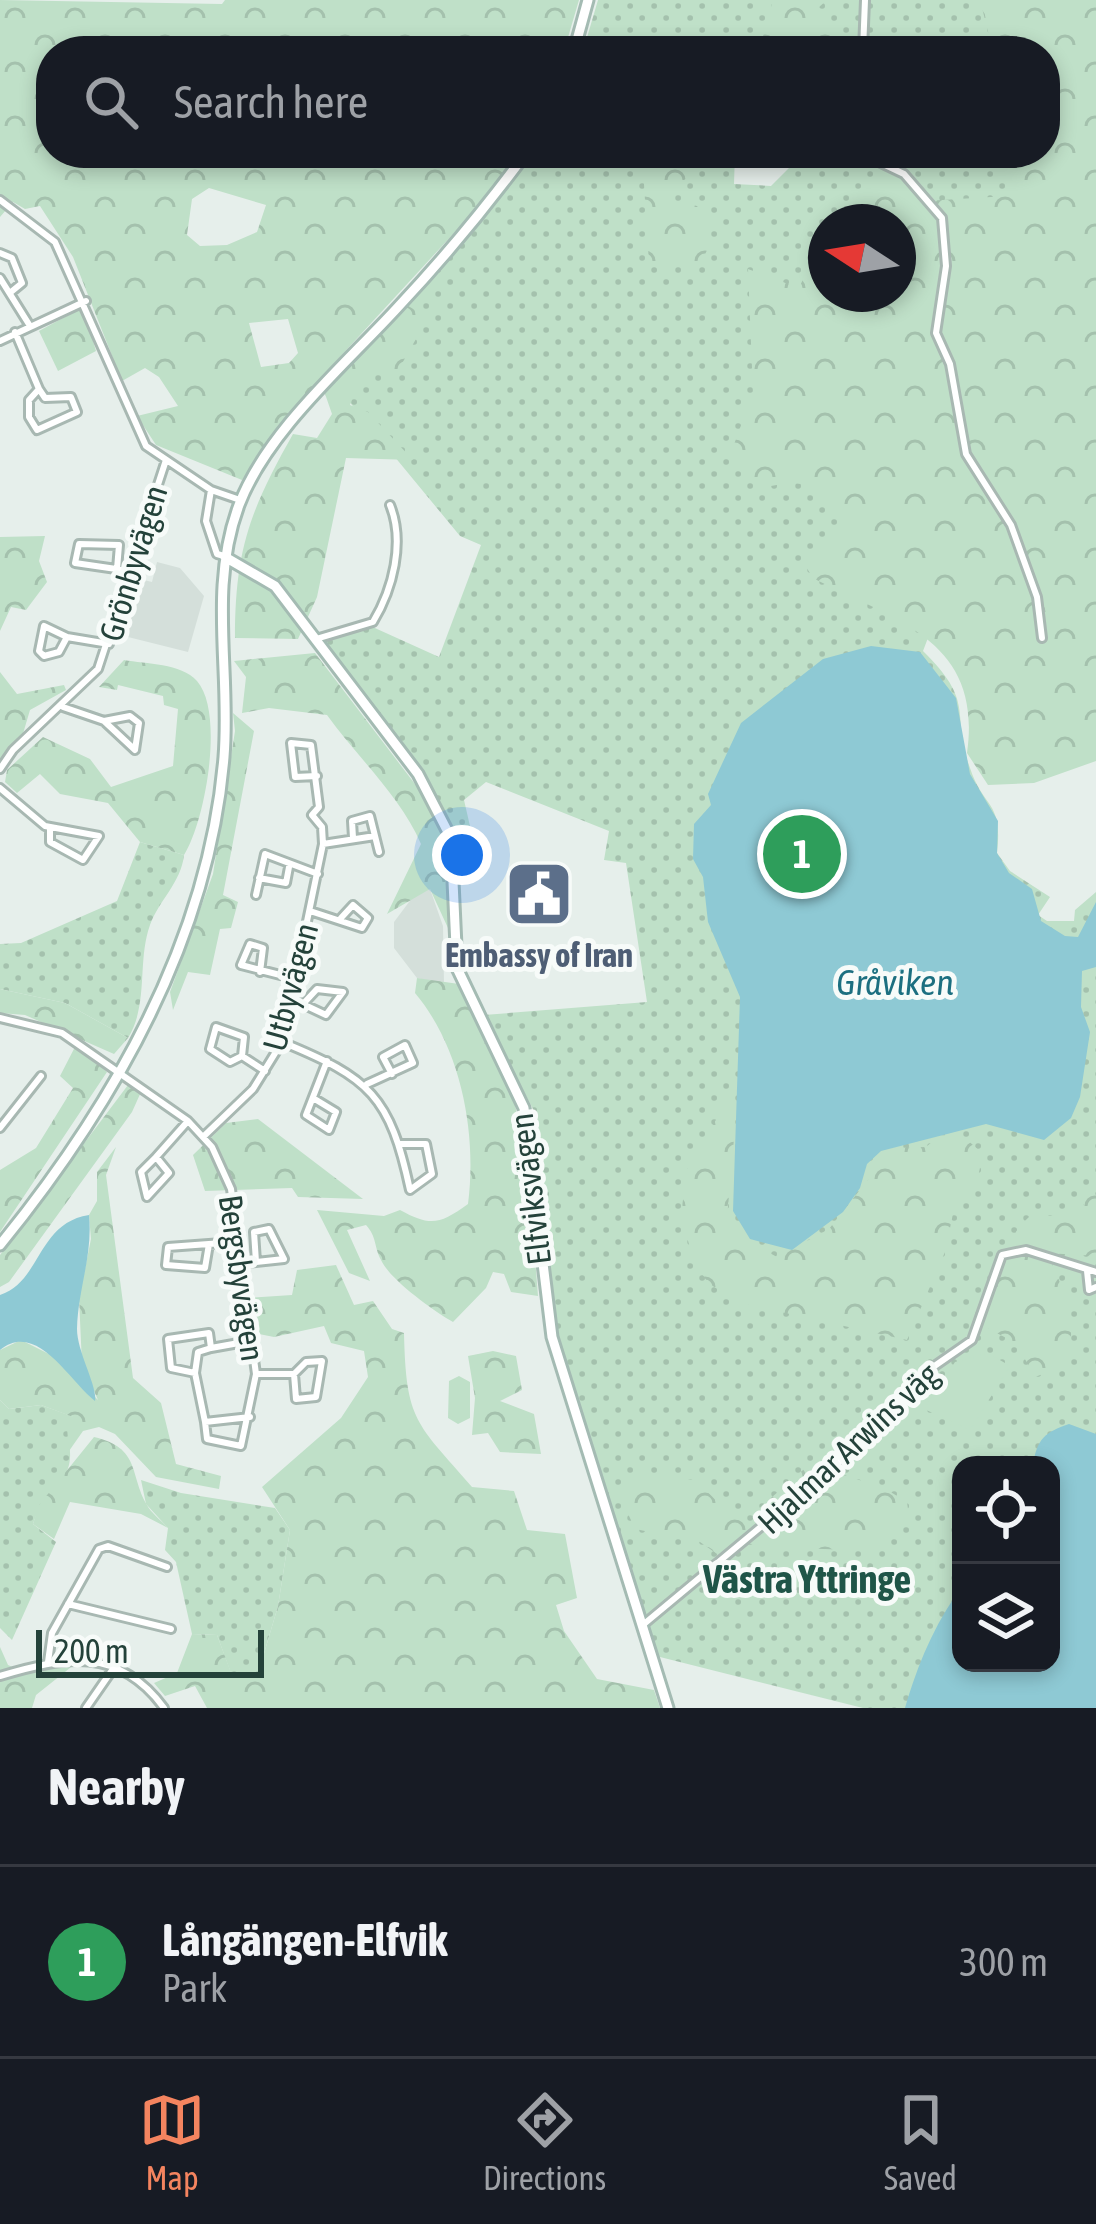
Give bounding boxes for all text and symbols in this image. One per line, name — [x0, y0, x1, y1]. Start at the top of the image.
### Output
search box — [36, 36, 1060, 168]
icon: search — [78, 69, 144, 135]
text: Search here — [174, 76, 368, 128]
north arrow — [808, 204, 916, 312]
street label: Grönbyvägen — [91, 481, 175, 645]
pin: 1 — [763, 809, 841, 899]
your location — [432, 825, 492, 885]
public building icon: Embassy of Iran — [504, 859, 574, 929]
street label: Utbyvägen — [255, 919, 325, 1055]
place label: Embassy of Iran — [445, 936, 633, 974]
water label: Gråviken — [836, 961, 954, 1003]
street label: Elfviksvägen — [502, 1111, 558, 1267]
street label: Bergsbyvägen — [212, 1193, 272, 1363]
street label: Hjalmar Arwins väg — [750, 1354, 947, 1541]
map controls — [952, 1456, 1060, 1672]
button: locate — [952, 1456, 1060, 1564]
district label: Västra Yttringe — [702, 1557, 911, 1601]
button: layers — [952, 1564, 1060, 1672]
scale bar — [36, 1624, 264, 1677]
text: 200 m — [54, 1632, 129, 1670]
text: Nearby — [48, 1757, 185, 1816]
text: Långängen-Elfvik — [162, 1914, 448, 1966]
text: 1 — [78, 1940, 96, 1984]
text: 300 m — [960, 1940, 1048, 1984]
text: Park — [162, 1966, 227, 2010]
tab: Map — [139, 2087, 205, 2197]
tab: Directions — [483, 2087, 606, 2197]
tab: Saved — [884, 2087, 957, 2197]

